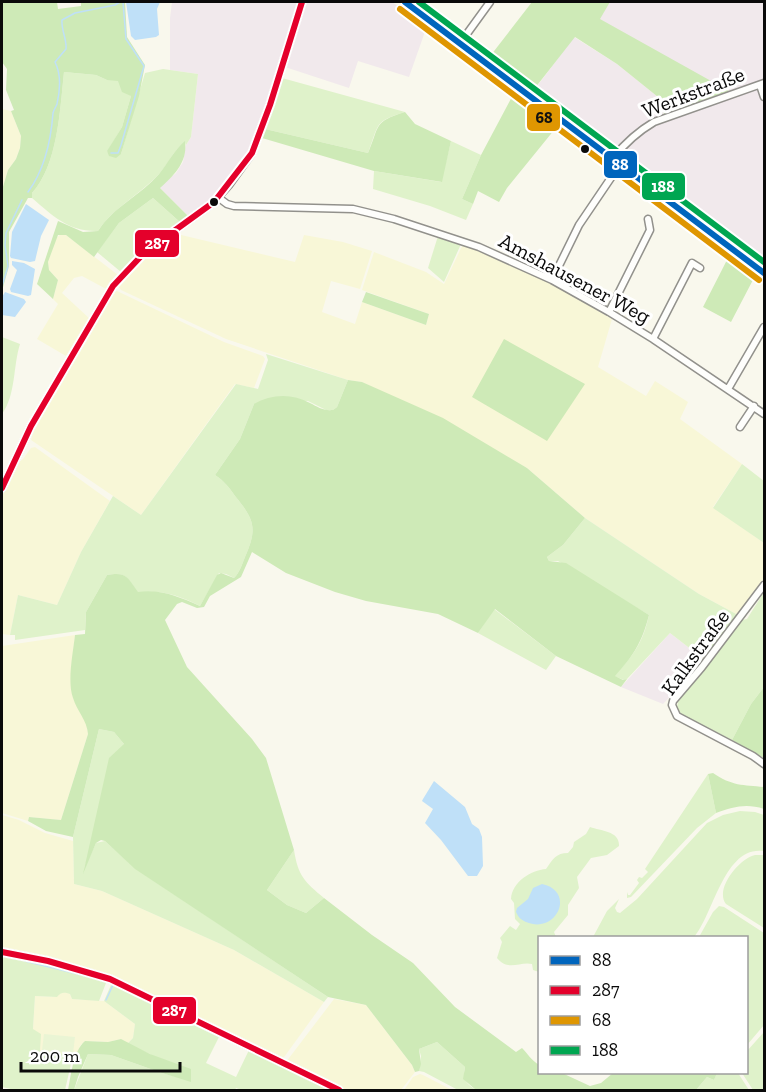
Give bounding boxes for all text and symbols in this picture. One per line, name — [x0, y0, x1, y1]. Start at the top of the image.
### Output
street label: Werkstraße — [638, 61, 748, 123]
line badge: 68 — [526, 103, 561, 132]
text: 68 — [535, 108, 553, 127]
unlabelled marker — [579, 143, 591, 155]
line badge: 88 — [603, 150, 638, 179]
text: 88 — [611, 155, 629, 174]
line badge: 188 — [641, 172, 686, 201]
text: 188 — [651, 177, 675, 196]
unlabelled marker — [208, 196, 220, 208]
street label: Amshausener Weg — [495, 227, 656, 329]
line badge: 287 — [134, 229, 180, 258]
text: 287 — [144, 234, 170, 253]
street label: Kalkstraße — [656, 604, 734, 700]
legend — [538, 936, 748, 1074]
text: 88 — [592, 949, 611, 971]
text: 287 — [592, 979, 620, 1001]
line badge: 287 — [152, 996, 197, 1025]
text: 287 — [161, 1001, 187, 1020]
text: 68 — [592, 1009, 611, 1031]
scale bar — [21, 1035, 180, 1073]
text: 188 — [592, 1039, 618, 1061]
text: 200 m — [30, 1045, 80, 1067]

